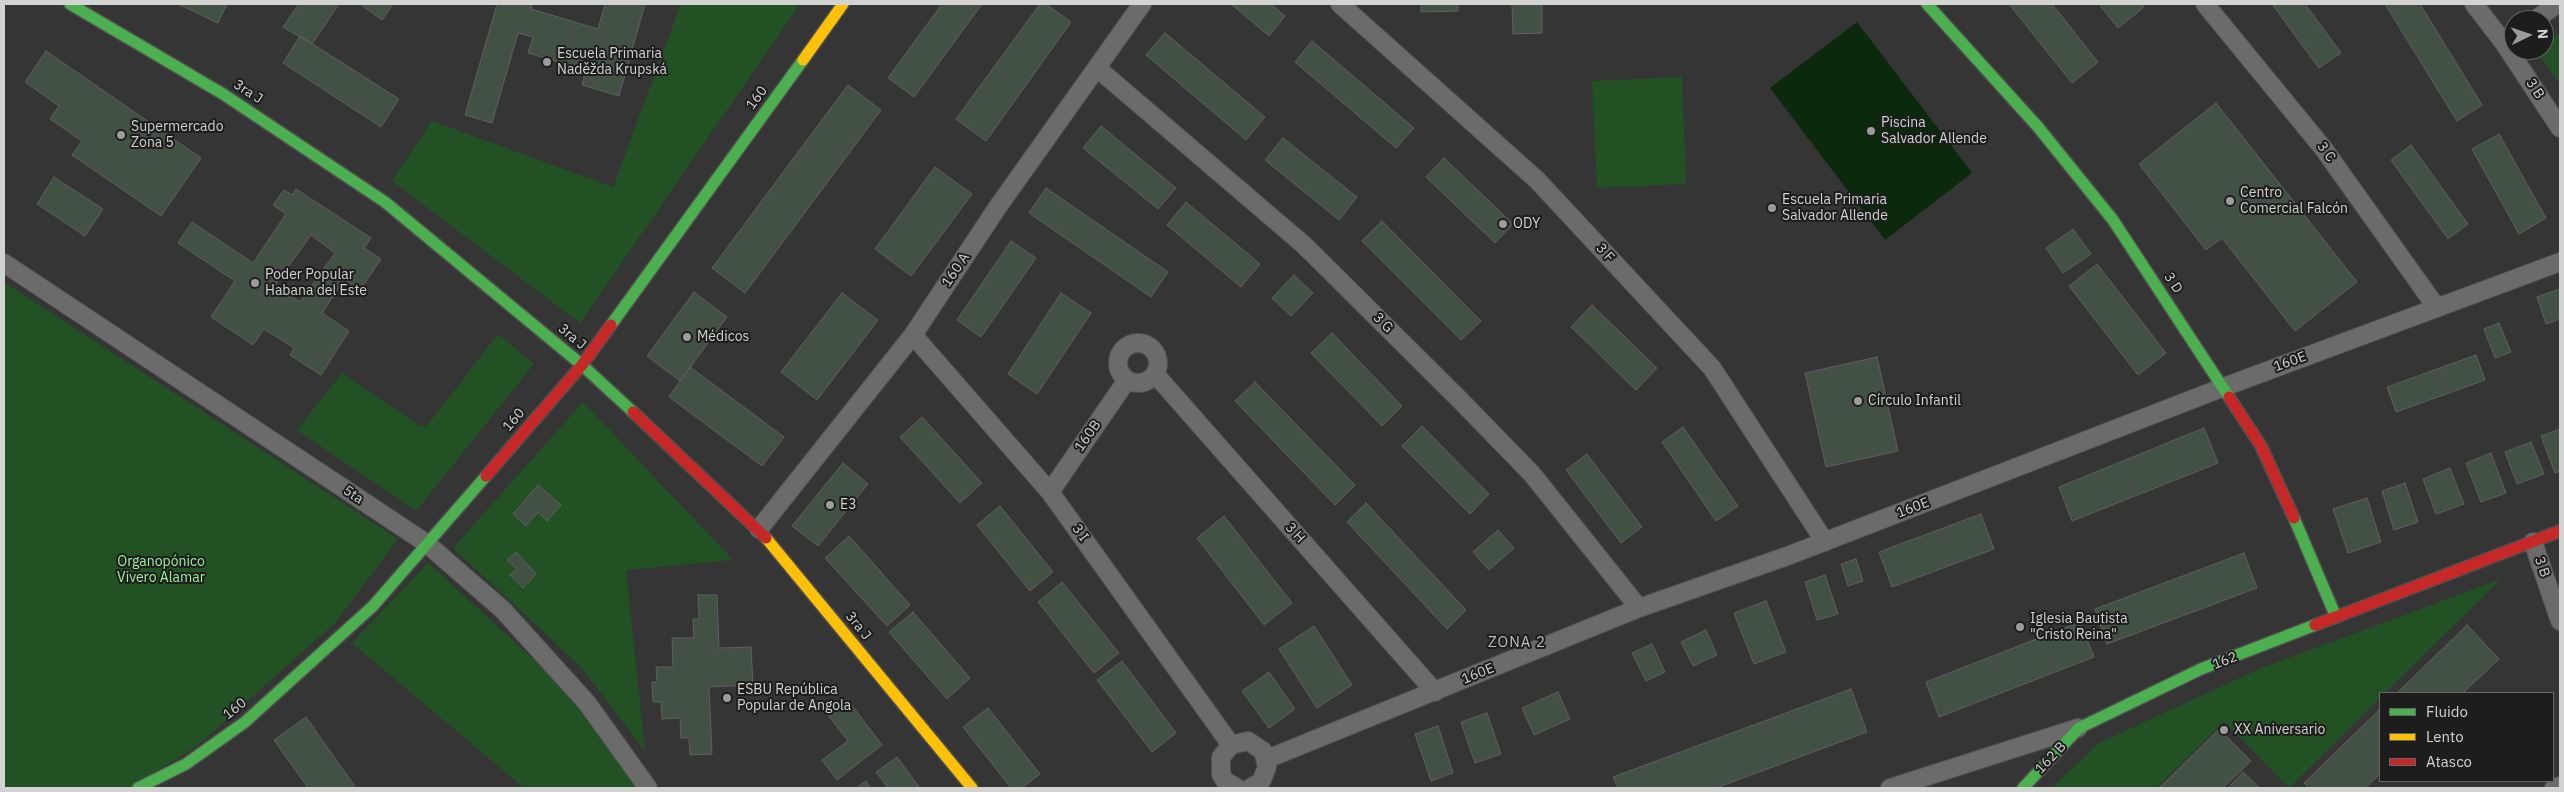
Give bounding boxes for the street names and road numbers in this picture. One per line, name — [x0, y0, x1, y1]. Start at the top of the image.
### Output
street label: 3ra J — [230, 76, 266, 108]
street label: 3 B — [2522, 76, 2548, 102]
street label: 160 — [743, 83, 771, 113]
street label: 3 C — [2313, 139, 2339, 165]
street label: 3 F — [1592, 240, 1618, 266]
street label: 160 A — [939, 250, 973, 290]
street label: 3 D — [2160, 270, 2186, 296]
street label: 3 G — [1369, 309, 1397, 337]
street label: 3ra J — [555, 320, 589, 354]
street label: 160E — [2271, 348, 2309, 376]
street label: 160 — [499, 405, 529, 435]
street label: 160B — [1071, 417, 1105, 455]
street label: 5ta — [340, 482, 366, 508]
street label: 160E — [1894, 494, 1932, 522]
street label: 3 H — [1282, 519, 1308, 547]
street label: 3 I — [1068, 521, 1092, 545]
street label: 3 B — [2531, 554, 2553, 580]
street label: 3ra J — [842, 609, 874, 643]
street label: 162 — [2210, 649, 2240, 673]
street label: 160E — [1459, 660, 1497, 688]
street label: 160 — [220, 695, 250, 723]
street label: 162 B — [2032, 739, 2070, 777]

